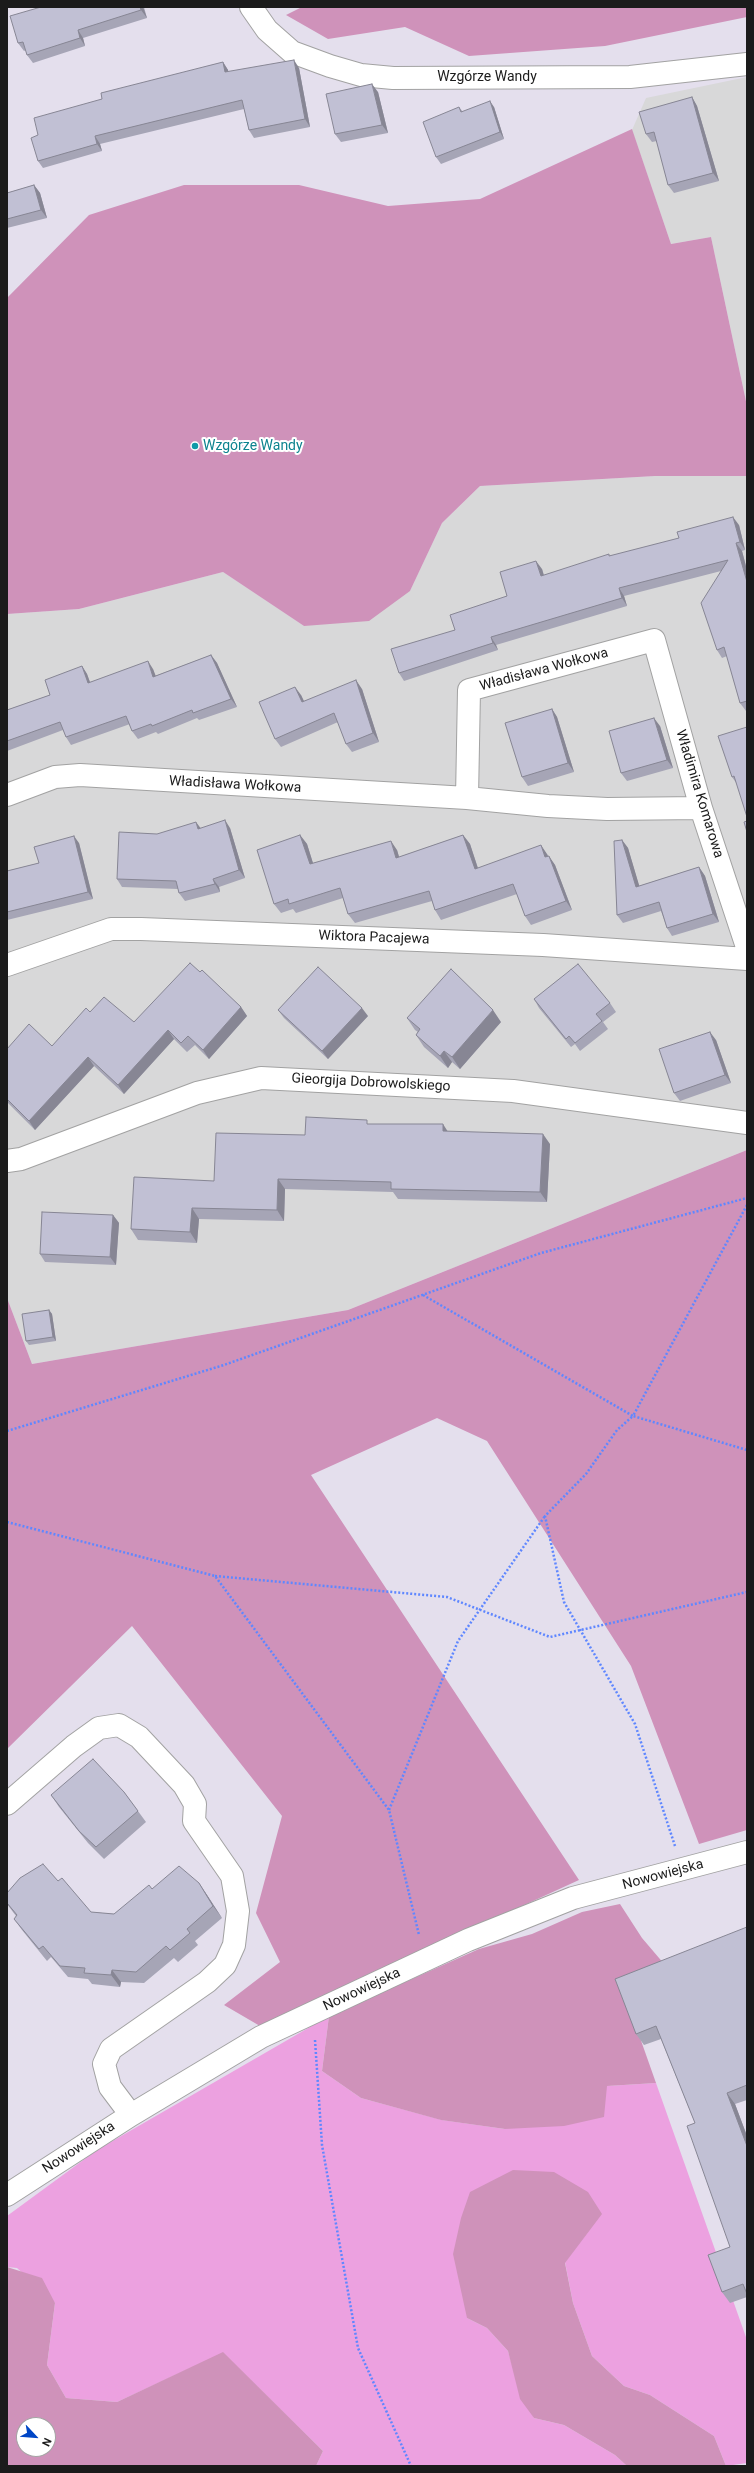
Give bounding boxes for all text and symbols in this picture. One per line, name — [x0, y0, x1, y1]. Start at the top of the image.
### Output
street label: Wzgórze Wandy — [437, 69, 537, 85]
place label: Wzgórze Wandy — [203, 438, 303, 454]
marker: Wzgórze Wandy — [190, 441, 200, 451]
street label: Władisława Wołkowa — [478, 645, 610, 695]
street label: Władimira Komarowa — [671, 728, 727, 860]
street label: Władisława Wołkowa — [168, 773, 302, 797]
street label: Wiktora Pacajewa — [318, 928, 430, 948]
street label: Gieorgija Dobrowolskiego — [291, 1070, 451, 1096]
street label: Nowowiejska — [621, 1856, 705, 1894]
street label: Nowowiejska — [321, 1965, 403, 2015]
street label: Nowowiejska — [40, 2118, 118, 2178]
north arrow — [16, 2417, 56, 2457]
text: N — [39, 2436, 54, 2448]

